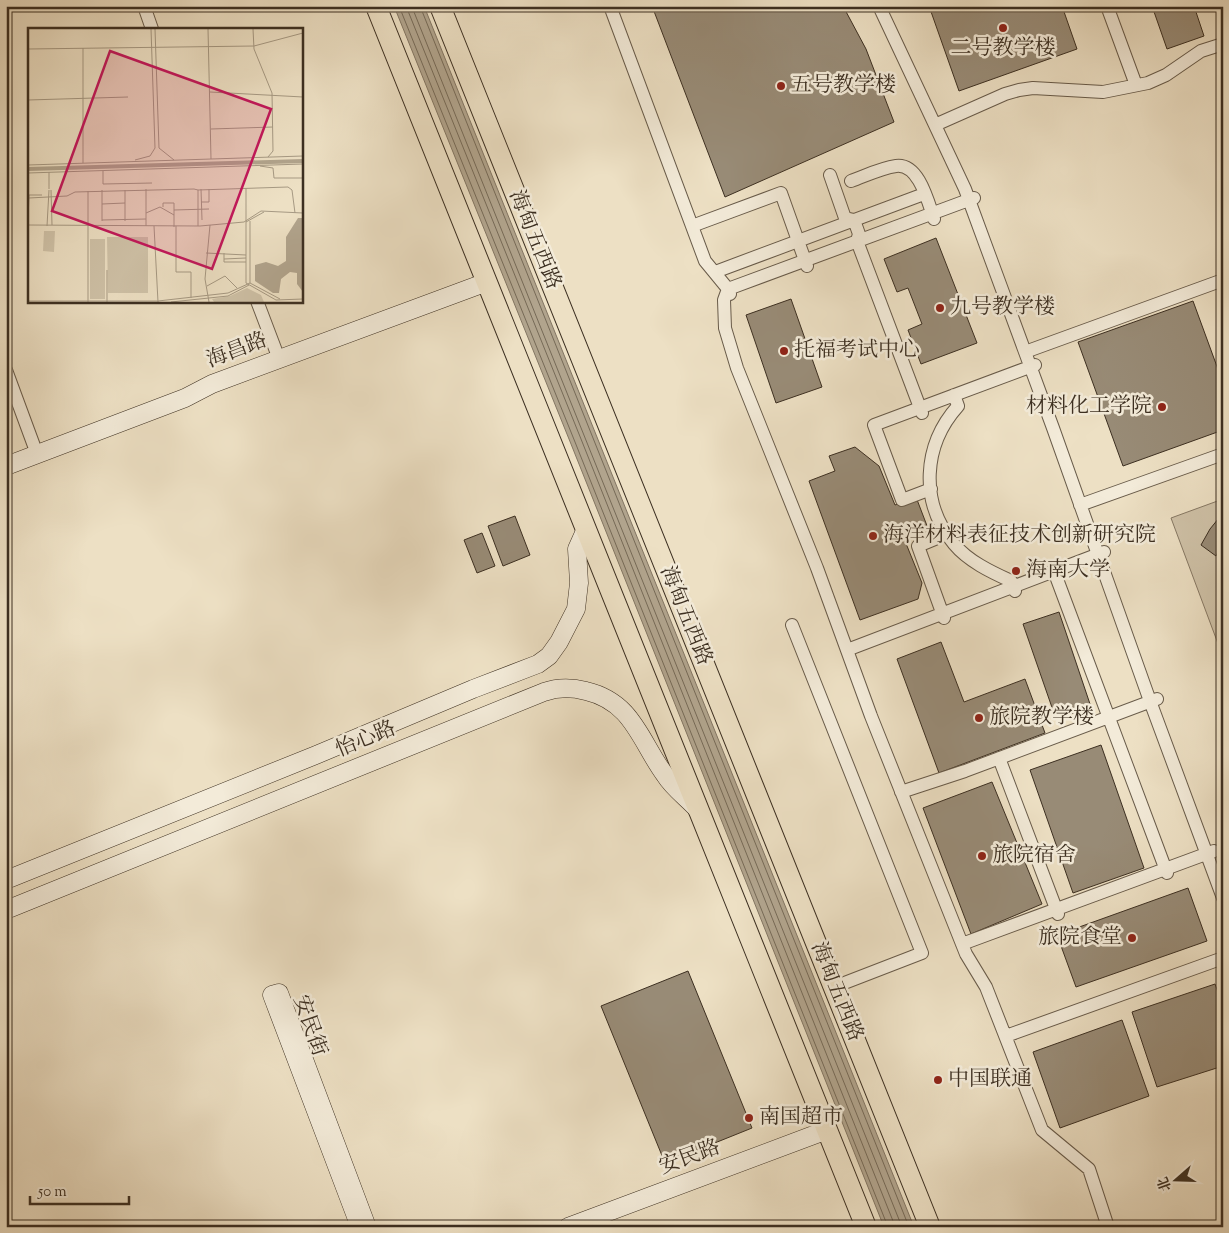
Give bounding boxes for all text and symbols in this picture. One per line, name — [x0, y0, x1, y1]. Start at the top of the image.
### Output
marker: 二号教学楼 — [997, 22, 1009, 34]
inset map — [28, 28, 302, 302]
place label: 二号教学楼 — [951, 34, 1056, 64]
place label: 五号教学楼 — [791, 71, 896, 101]
marker: 五号教学楼 — [775, 80, 787, 92]
street label: 海甸五西路 — [500, 186, 568, 294]
place label: 九号教学楼 — [950, 293, 1055, 323]
marker: 九号教学楼 — [934, 302, 946, 314]
street label: 海昌路 — [202, 326, 272, 376]
place label: 托福考试中心 — [794, 336, 920, 366]
marker: 托福考试中心 — [778, 345, 790, 357]
place label: 材料化工学院 — [1026, 392, 1152, 422]
marker: 材料化工学院 — [1156, 401, 1168, 413]
place label: 海洋材料表征技术创新研究院 — [883, 521, 1156, 551]
marker: 海洋材料表征技术创新研究院 — [867, 530, 879, 542]
place label: 海南大学 — [1026, 556, 1110, 586]
street label: 海甸五西路 — [651, 562, 719, 670]
marker: 海南大学 — [1010, 565, 1022, 577]
place label: 旅院教学楼 — [989, 703, 1094, 733]
marker: 旅院教学楼 — [973, 712, 985, 724]
street label: 怡心路 — [331, 714, 401, 766]
place label: 旅院宿舍 — [992, 841, 1076, 871]
marker: 旅院宿舍 — [976, 850, 988, 862]
place label: 旅院食堂 — [1038, 923, 1122, 953]
marker: 旅院食堂 — [1126, 932, 1138, 944]
street label: 海甸五西路 — [802, 938, 870, 1046]
street label: 安民街 — [285, 991, 333, 1061]
place label: 中国联通 — [948, 1065, 1032, 1095]
marker: 中国联通 — [932, 1074, 944, 1086]
place label: 南国超市 — [759, 1103, 843, 1133]
marker: 南国超市 — [743, 1112, 755, 1124]
street label: 安民路 — [655, 1133, 725, 1183]
north arrow — [1152, 1156, 1202, 1206]
scale bar — [30, 1173, 129, 1205]
text: 北 — [1154, 1174, 1177, 1194]
text: 50 m — [37, 1182, 67, 1203]

